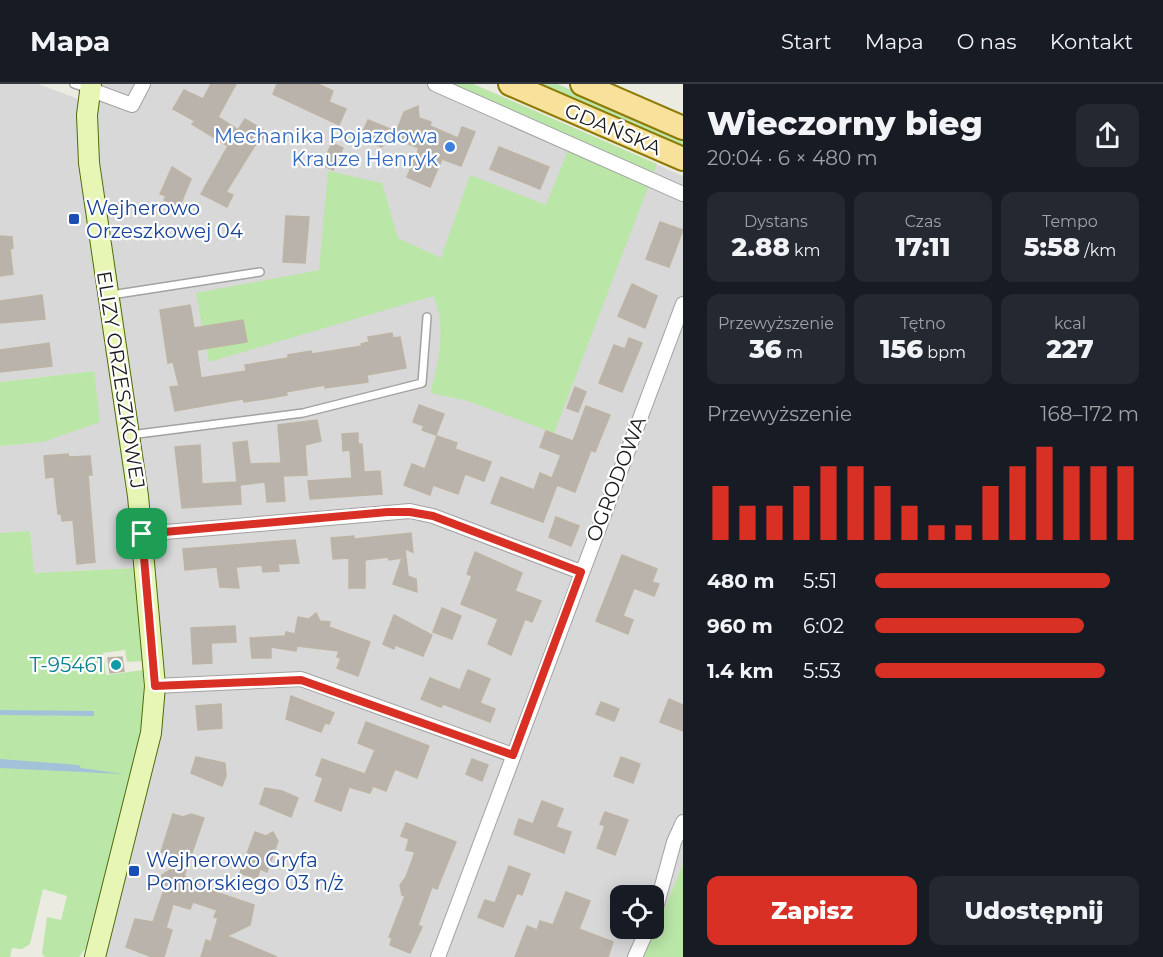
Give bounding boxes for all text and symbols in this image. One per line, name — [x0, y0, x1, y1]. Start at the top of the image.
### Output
text: Mapa — [30, 24, 110, 58]
text: Start — [781, 29, 832, 54]
text: Mapa — [865, 29, 924, 54]
text: O nas — [957, 29, 1017, 54]
text: Kontakt — [1050, 29, 1133, 54]
street label: GDAŃSKA — [561, 98, 666, 160]
text: Wieczorny bieg — [707, 103, 983, 143]
button: share — [1076, 104, 1139, 167]
place label: Mechanika Pojazdowa Krauze Henryk — [214, 124, 438, 171]
marker: Mechanika Pojazdowa Krauze Henryk — [443, 140, 457, 154]
text: 20:04 · 6 × 480 m — [707, 146, 878, 170]
place label: Wejherowo Orzeszkowej 04 — [86, 196, 243, 243]
marker: Wejherowo Orzeszkowej 04 — [67, 212, 81, 226]
text: Dystans — [744, 212, 808, 231]
text: Czas — [905, 212, 941, 231]
text: Tempo — [1042, 212, 1098, 231]
text: 2.88 — [732, 231, 790, 263]
text: 17:11 — [896, 231, 950, 263]
text: 5:58 — [1024, 231, 1080, 263]
text: km — [790, 241, 820, 260]
text: /km — [1080, 241, 1116, 260]
street label: ELIZY ORZESZKOWEJ — [92, 269, 150, 491]
text: Przewyższenie — [718, 314, 834, 333]
text: Tętno — [900, 314, 946, 333]
text: kcal — [1054, 314, 1086, 333]
text: 36 — [749, 333, 782, 365]
text: 156 — [880, 333, 923, 365]
text: 227 — [1046, 333, 1094, 365]
text: m — [782, 343, 803, 362]
text: bpm — [923, 343, 966, 362]
text: Przewyższenie — [707, 402, 852, 426]
text: 168–172 m — [1040, 402, 1139, 426]
street label: OGRODOWA — [581, 412, 651, 545]
pin — [116, 508, 167, 559]
icon: arrive — [125, 517, 158, 550]
text: 480 m — [707, 569, 774, 593]
text: 5:51 — [803, 569, 837, 593]
text: 960 m — [707, 614, 773, 638]
text: 6:02 — [803, 614, 844, 638]
place label: T-95461 — [29, 653, 104, 677]
marker: T-95461 — [109, 658, 123, 672]
text: 1.4 km — [707, 659, 774, 683]
text: 5:53 — [803, 659, 841, 683]
place label: Wejherowo Gryfa Pomorskiego 03 n/ż — [146, 848, 344, 895]
marker: Wejherowo Gryfa Pomorskiego 03 n/ż — [127, 864, 141, 878]
button: Zapisz — [707, 876, 917, 945]
button: Udostępnij — [929, 876, 1139, 945]
map controls — [610, 885, 664, 939]
button: locate — [610, 885, 664, 939]

